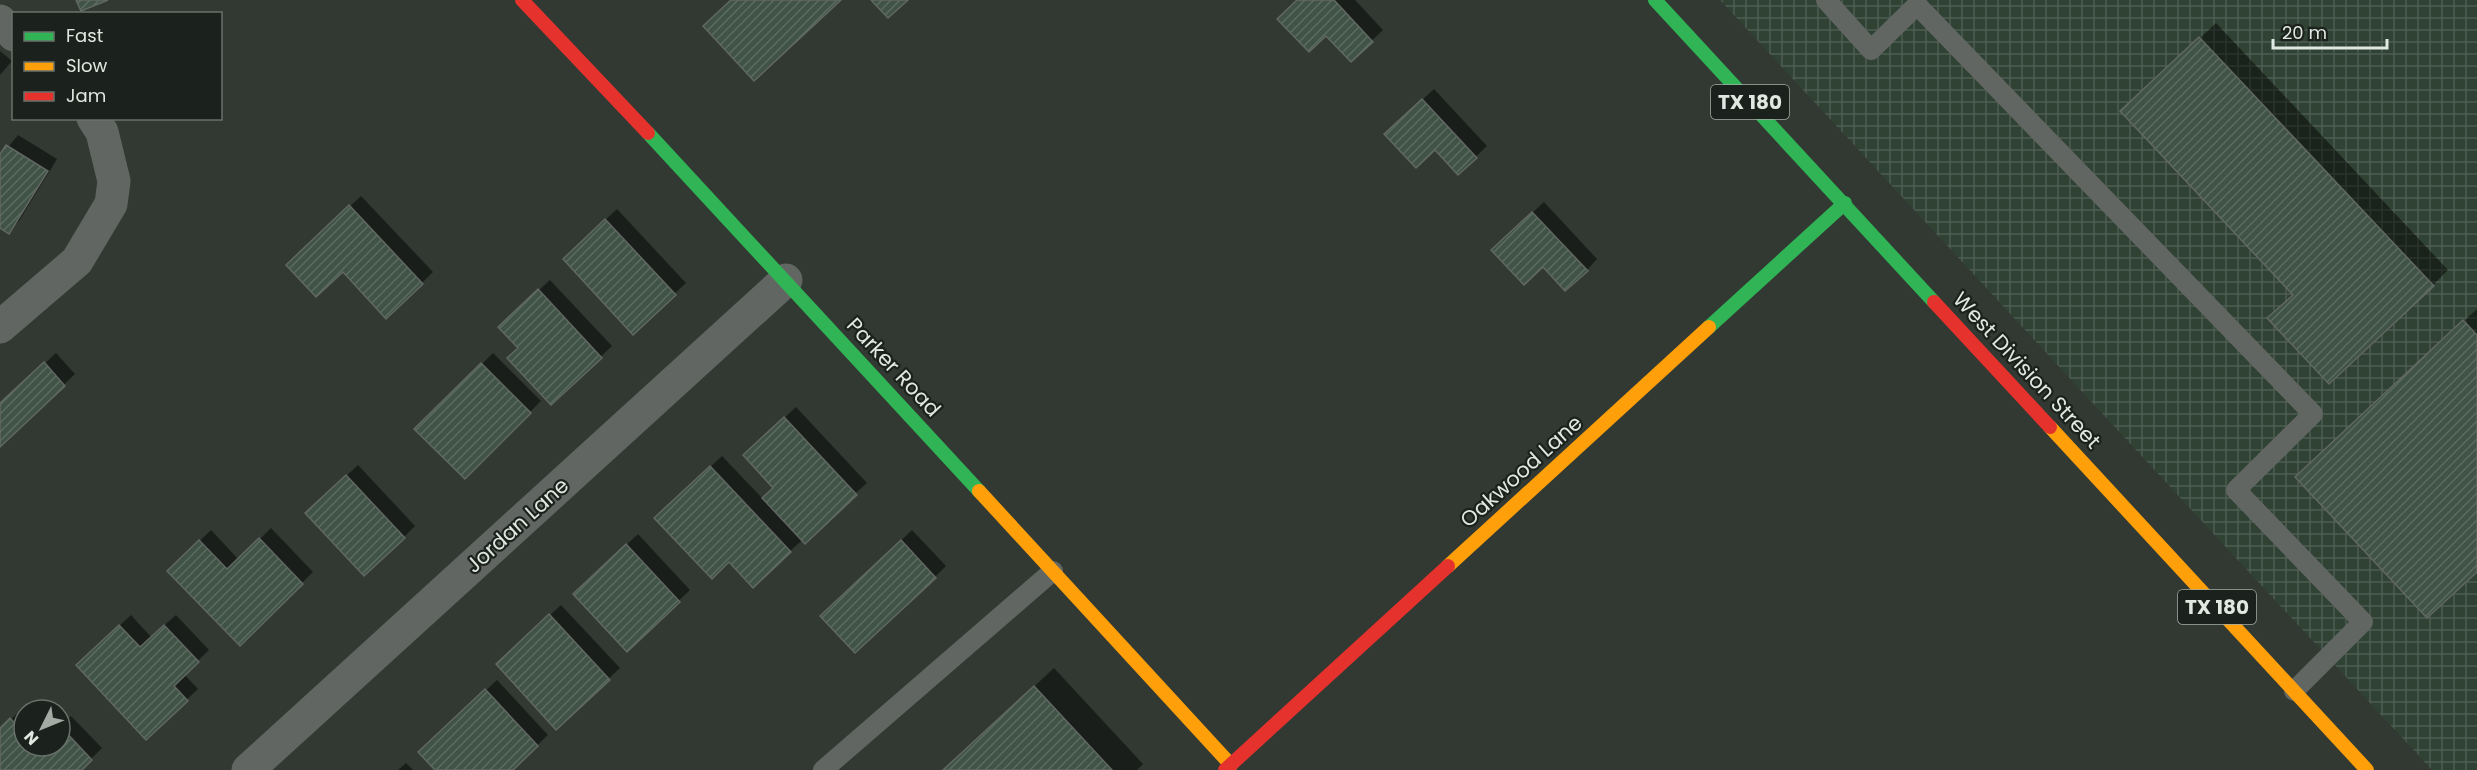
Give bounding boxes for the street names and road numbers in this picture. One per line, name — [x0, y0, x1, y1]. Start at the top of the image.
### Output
road number: TX 180 — [1711, 85, 1789, 119]
street label: West Division Street — [1947, 285, 2107, 455]
street label: Parker Road — [840, 311, 948, 423]
street label: Oakwood Lane — [1454, 408, 1588, 534]
street label: Jordan Lane — [459, 471, 575, 579]
road number: TX 180 — [2178, 590, 2256, 624]

